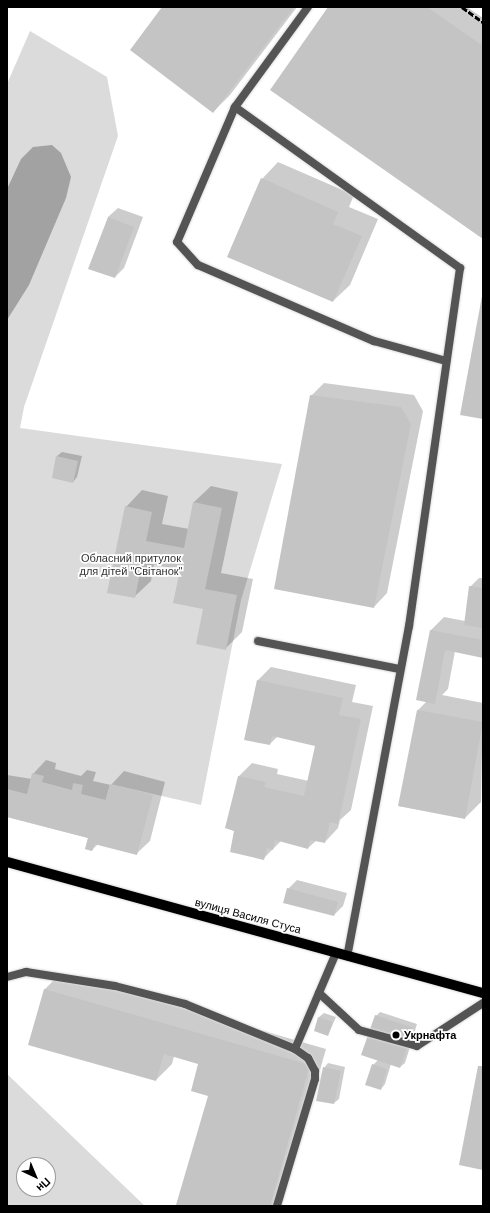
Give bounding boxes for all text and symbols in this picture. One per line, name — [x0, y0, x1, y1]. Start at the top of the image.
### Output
park label: Обласний притулок для дітей "Світанок" — [79, 552, 183, 578]
street label: вулиця Василя Стуса — [193, 895, 303, 937]
place label: Укрнафта — [404, 1028, 456, 1042]
marker: Укрнафта — [391, 1030, 401, 1040]
north arrow — [16, 1157, 56, 1197]
text: Пн — [34, 1176, 53, 1194]

